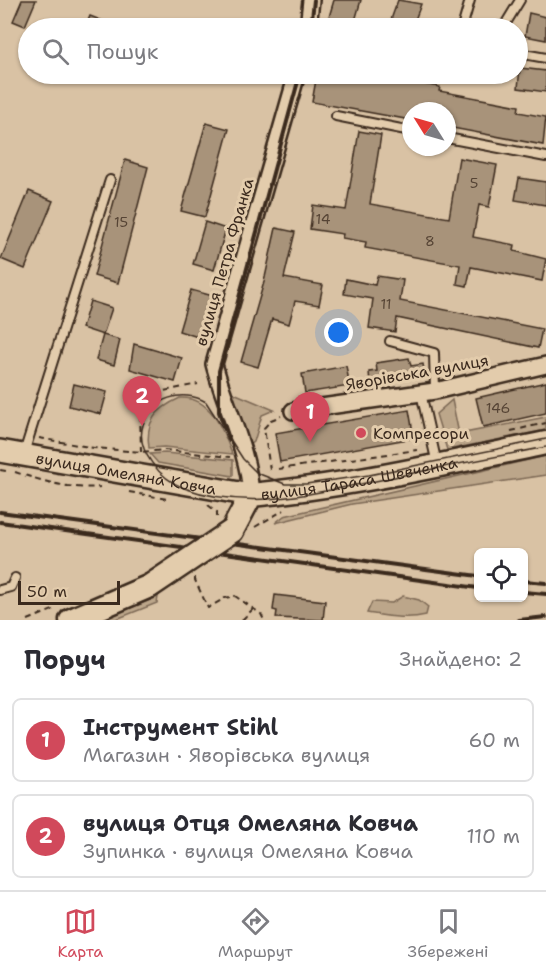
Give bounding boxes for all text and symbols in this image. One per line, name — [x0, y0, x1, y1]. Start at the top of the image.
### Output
search box — [18, 18, 528, 84]
icon: search — [39, 35, 72, 68]
text: Пошук — [87, 37, 158, 66]
north arrow — [402, 102, 456, 156]
house number: 5 — [470, 174, 478, 192]
street label: вулиця Петра Франка — [190, 176, 259, 348]
house number: 14 — [315, 210, 331, 228]
house number: 15 — [114, 213, 128, 231]
house number: 8 — [425, 232, 435, 250]
house number: 11 — [380, 295, 392, 313]
your location — [324, 318, 353, 347]
street label: Яворівська вулиця — [344, 350, 490, 395]
pin: 2 — [122, 376, 162, 426]
pin: 1 — [290, 392, 330, 442]
house number: 146 — [486, 399, 510, 417]
place label: Компресори — [373, 423, 469, 444]
marker: Компресори — [354, 426, 368, 440]
street label: вулиця Омеляна Ковча — [34, 447, 218, 500]
street label: вулиця Тараса Шевченка — [260, 452, 459, 505]
map controls — [474, 548, 528, 602]
button: locate — [474, 548, 528, 602]
scale bar — [18, 578, 120, 606]
text: 50 m — [27, 581, 67, 602]
text: Поруч — [24, 642, 106, 677]
text: Знайдено: 2 — [399, 646, 522, 672]
text: Інструмент Stihl — [83, 713, 278, 742]
text: 1 — [41, 727, 50, 753]
text: 60 m — [468, 727, 520, 753]
text: Магазин · Яворівська вулиця — [83, 742, 370, 768]
text: вулиця Отця Омеляна Ковча — [83, 809, 418, 838]
text: 2 — [39, 823, 53, 849]
text: 110 m — [466, 823, 520, 849]
text: Зупинка · вулиця Омеляна Ковча — [83, 838, 413, 864]
tab: Карта — [57, 905, 103, 962]
tab: Маршрут — [218, 905, 293, 962]
tab: Збережені — [408, 905, 489, 962]

